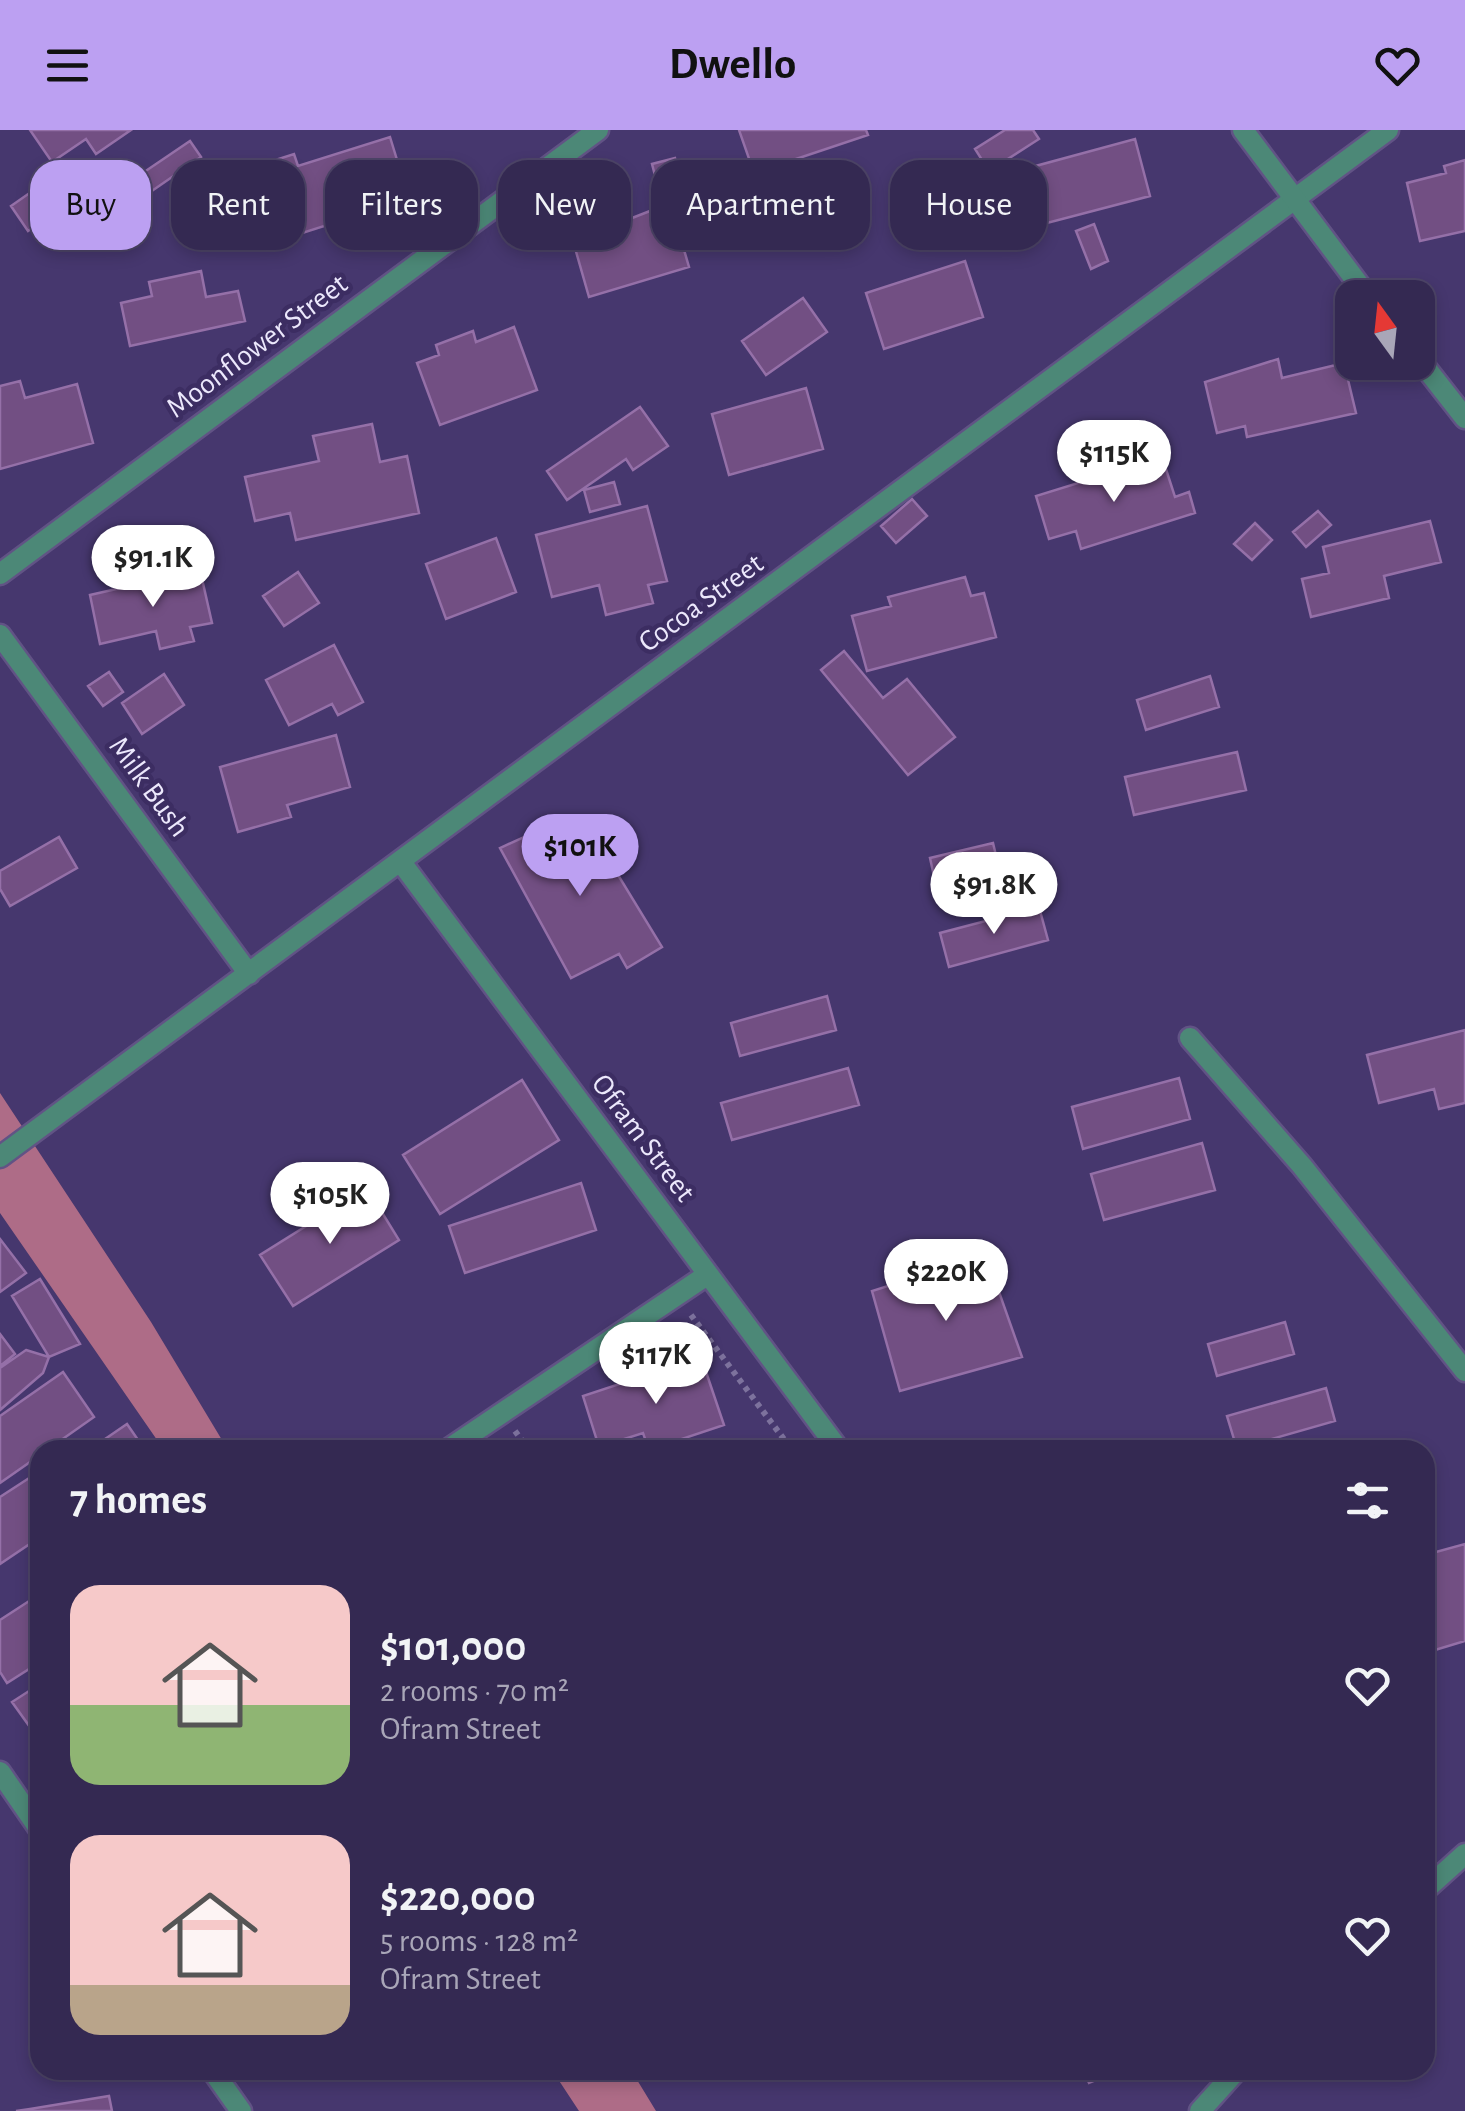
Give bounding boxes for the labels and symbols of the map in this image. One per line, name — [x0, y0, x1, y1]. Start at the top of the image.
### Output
street label: Moonflower Street — [161, 268, 353, 423]
north arrow — [1335, 280, 1435, 380]
pin: $115K — [1044, 420, 1184, 505]
pin: $91.1K — [72, 525, 234, 610]
street label: Cocoa Street — [633, 548, 769, 658]
street label: Milk Bush — [103, 732, 195, 842]
pin: $101K — [510, 814, 650, 899]
pin: $91.8K — [913, 852, 1075, 937]
street label: Ofram Street — [586, 1069, 701, 1208]
pin: $105K — [260, 1162, 400, 1247]
pin: $220K — [876, 1239, 1016, 1324]
pin: $117K — [586, 1322, 726, 1407]

